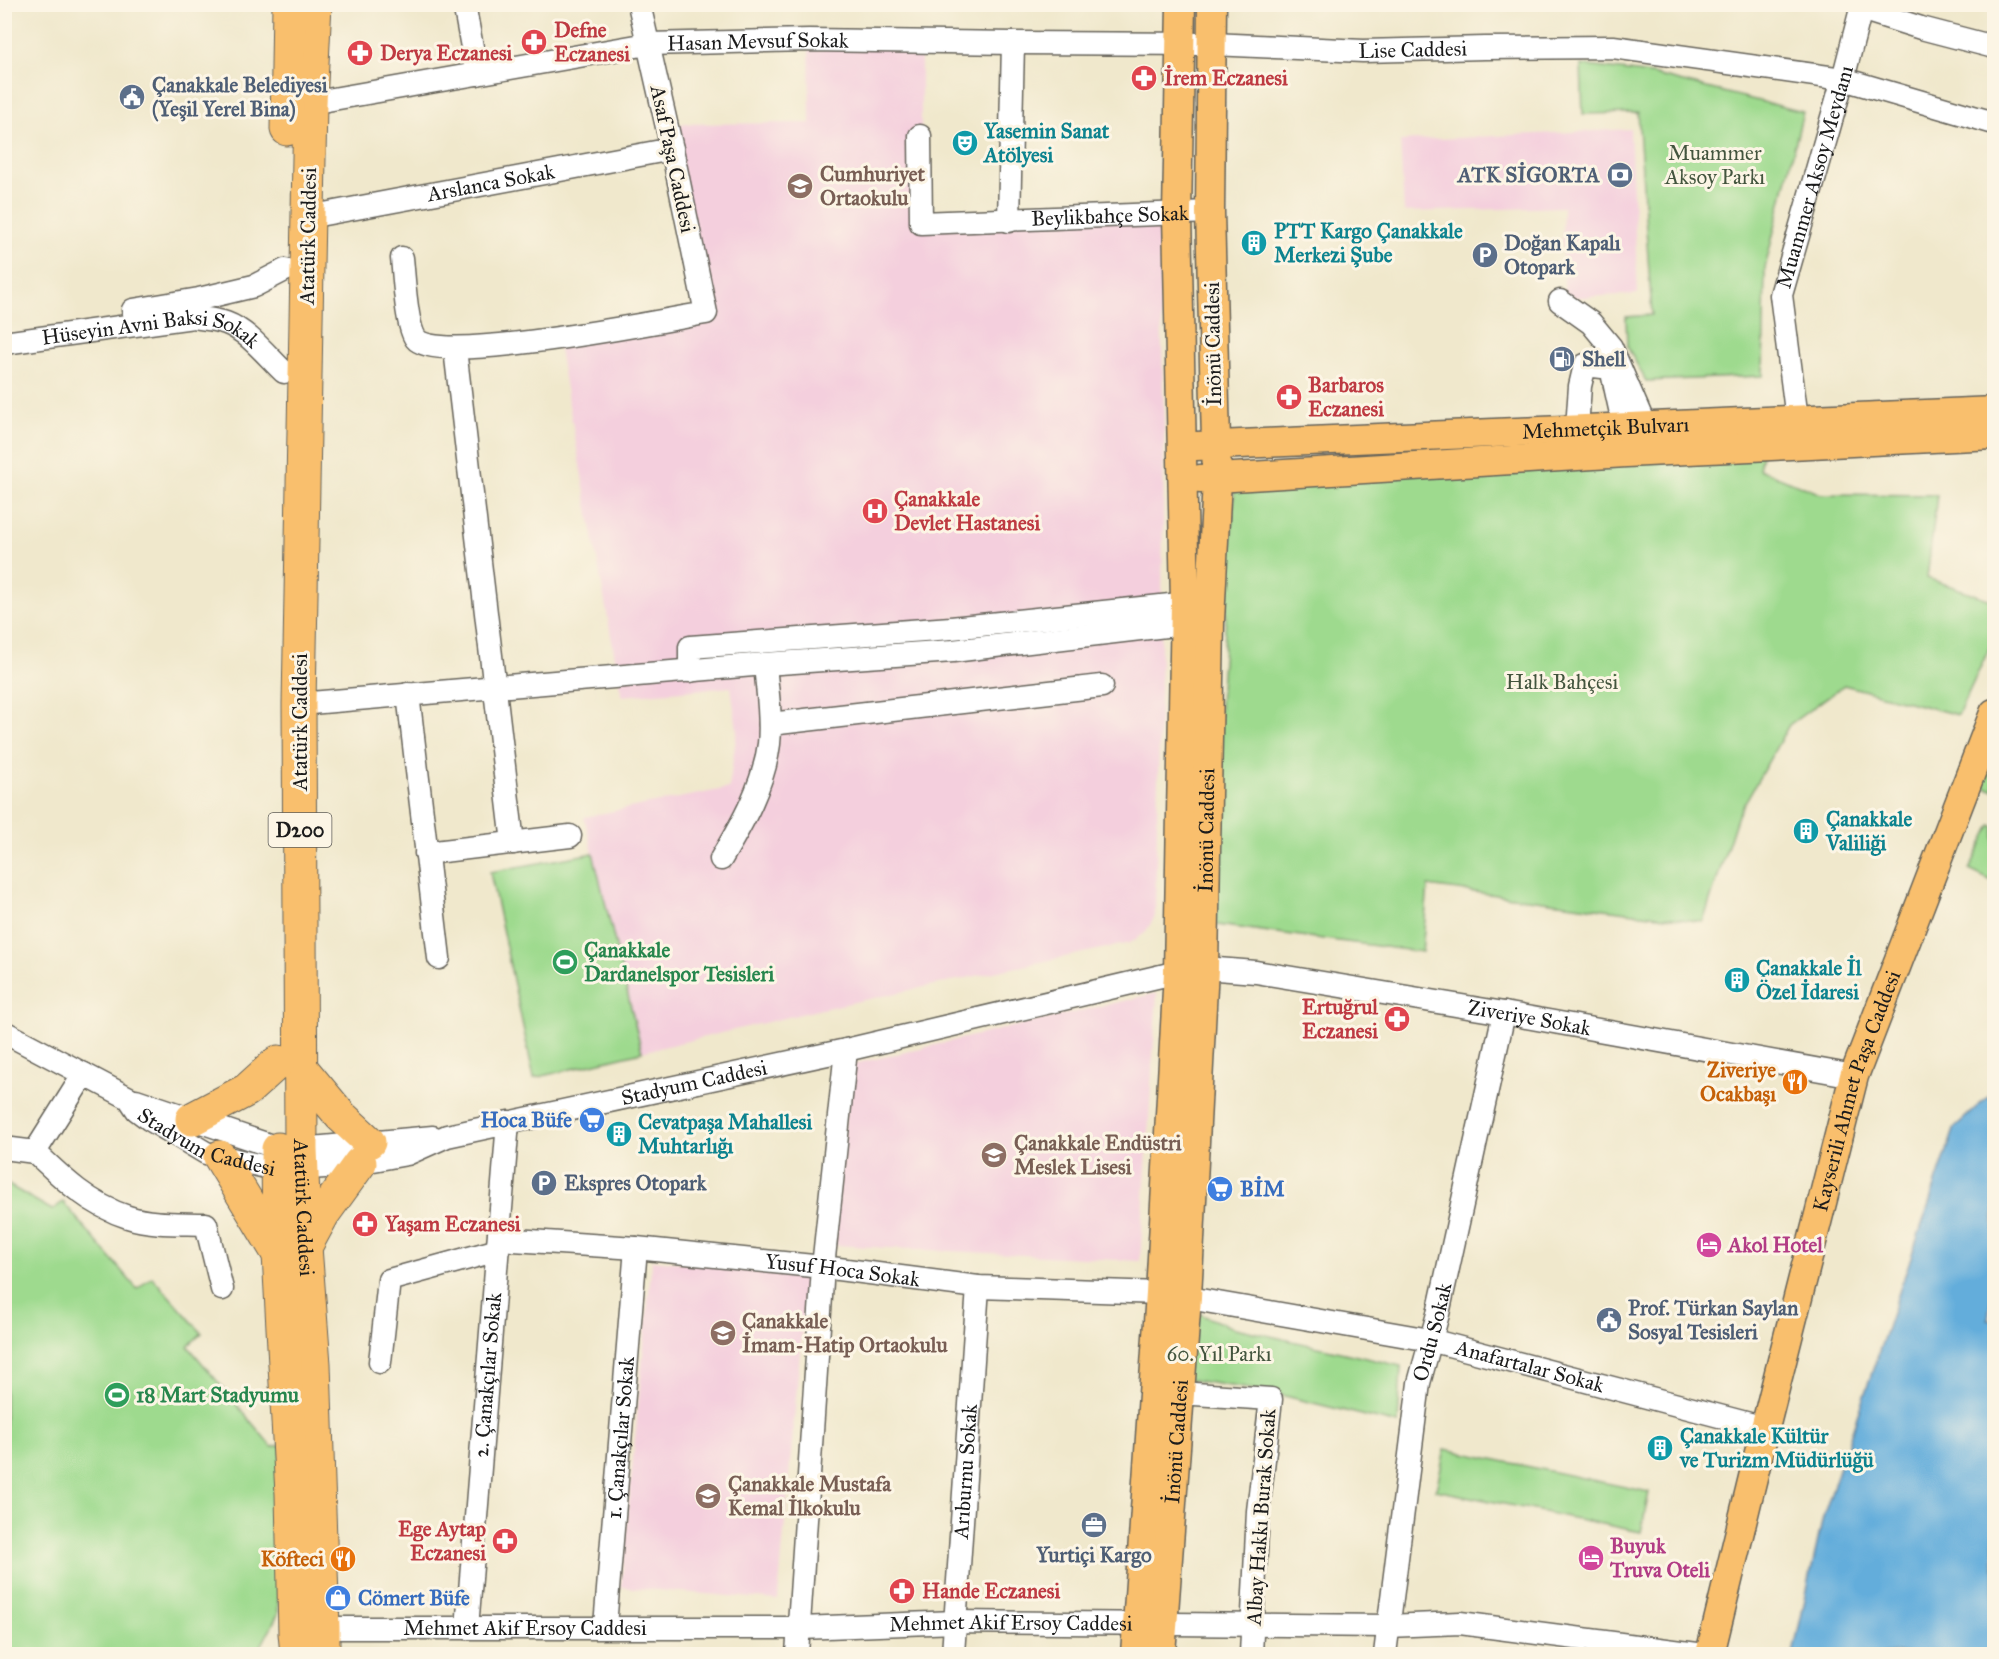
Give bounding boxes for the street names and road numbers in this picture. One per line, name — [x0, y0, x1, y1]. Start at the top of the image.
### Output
street label: Hasan Mevsuf Sokak — [667, 27, 849, 57]
street label: Lise Caddesi — [1358, 35, 1468, 64]
street label: Muammer Aksoy Meydanı — [1771, 62, 1859, 291]
street label: Asaf Paşa Caddesi — [644, 82, 701, 235]
street label: Arslanca Sokak — [424, 158, 557, 208]
street label: Atatürk Caddesi — [294, 167, 322, 306]
street label: Beylikbahçe Sokak — [1031, 200, 1189, 232]
street label: İnönü Caddesi — [1199, 281, 1227, 406]
street label: Hüseyin Avni Baksi Sokak — [40, 304, 266, 354]
street label: Mehmetçik Bulvarı — [1521, 411, 1690, 445]
street label: Atatürk Caddesi — [287, 653, 313, 792]
street label: İnönü Caddesi — [1192, 768, 1220, 893]
road number: D200 — [268, 813, 332, 847]
street label: Kayserili Ahmet Paşa Caddesi — [1807, 966, 1907, 1214]
street label: Ziveriye Sokak — [1466, 994, 1593, 1041]
street label: Stadyum Caddesi — [619, 1054, 770, 1111]
street label: Stadyum Caddesi — [132, 1102, 278, 1182]
street label: Atatürk Caddesi — [288, 1138, 320, 1278]
street label: Yusuf Hoca Sokak — [764, 1248, 922, 1292]
street label: Ordu Sokak — [1407, 1280, 1458, 1384]
street label: 2. Çanakçılar Sokak — [468, 1291, 507, 1458]
street label: Anafartalar Sokak — [1452, 1334, 1607, 1398]
street label: 1. Çanakçılar Sokak — [601, 1355, 640, 1520]
street label: İnönü Caddesi — [1159, 1378, 1194, 1505]
street label: Arıburnu Sokak — [948, 1403, 983, 1541]
street label: Albay Hakkı Burak Sokak — [1240, 1408, 1282, 1627]
street label: Mehmet Akif Ersoy Caddesi — [889, 1609, 1133, 1638]
street label: Mehmet Akif Ersoy Caddesi — [403, 1615, 647, 1641]

